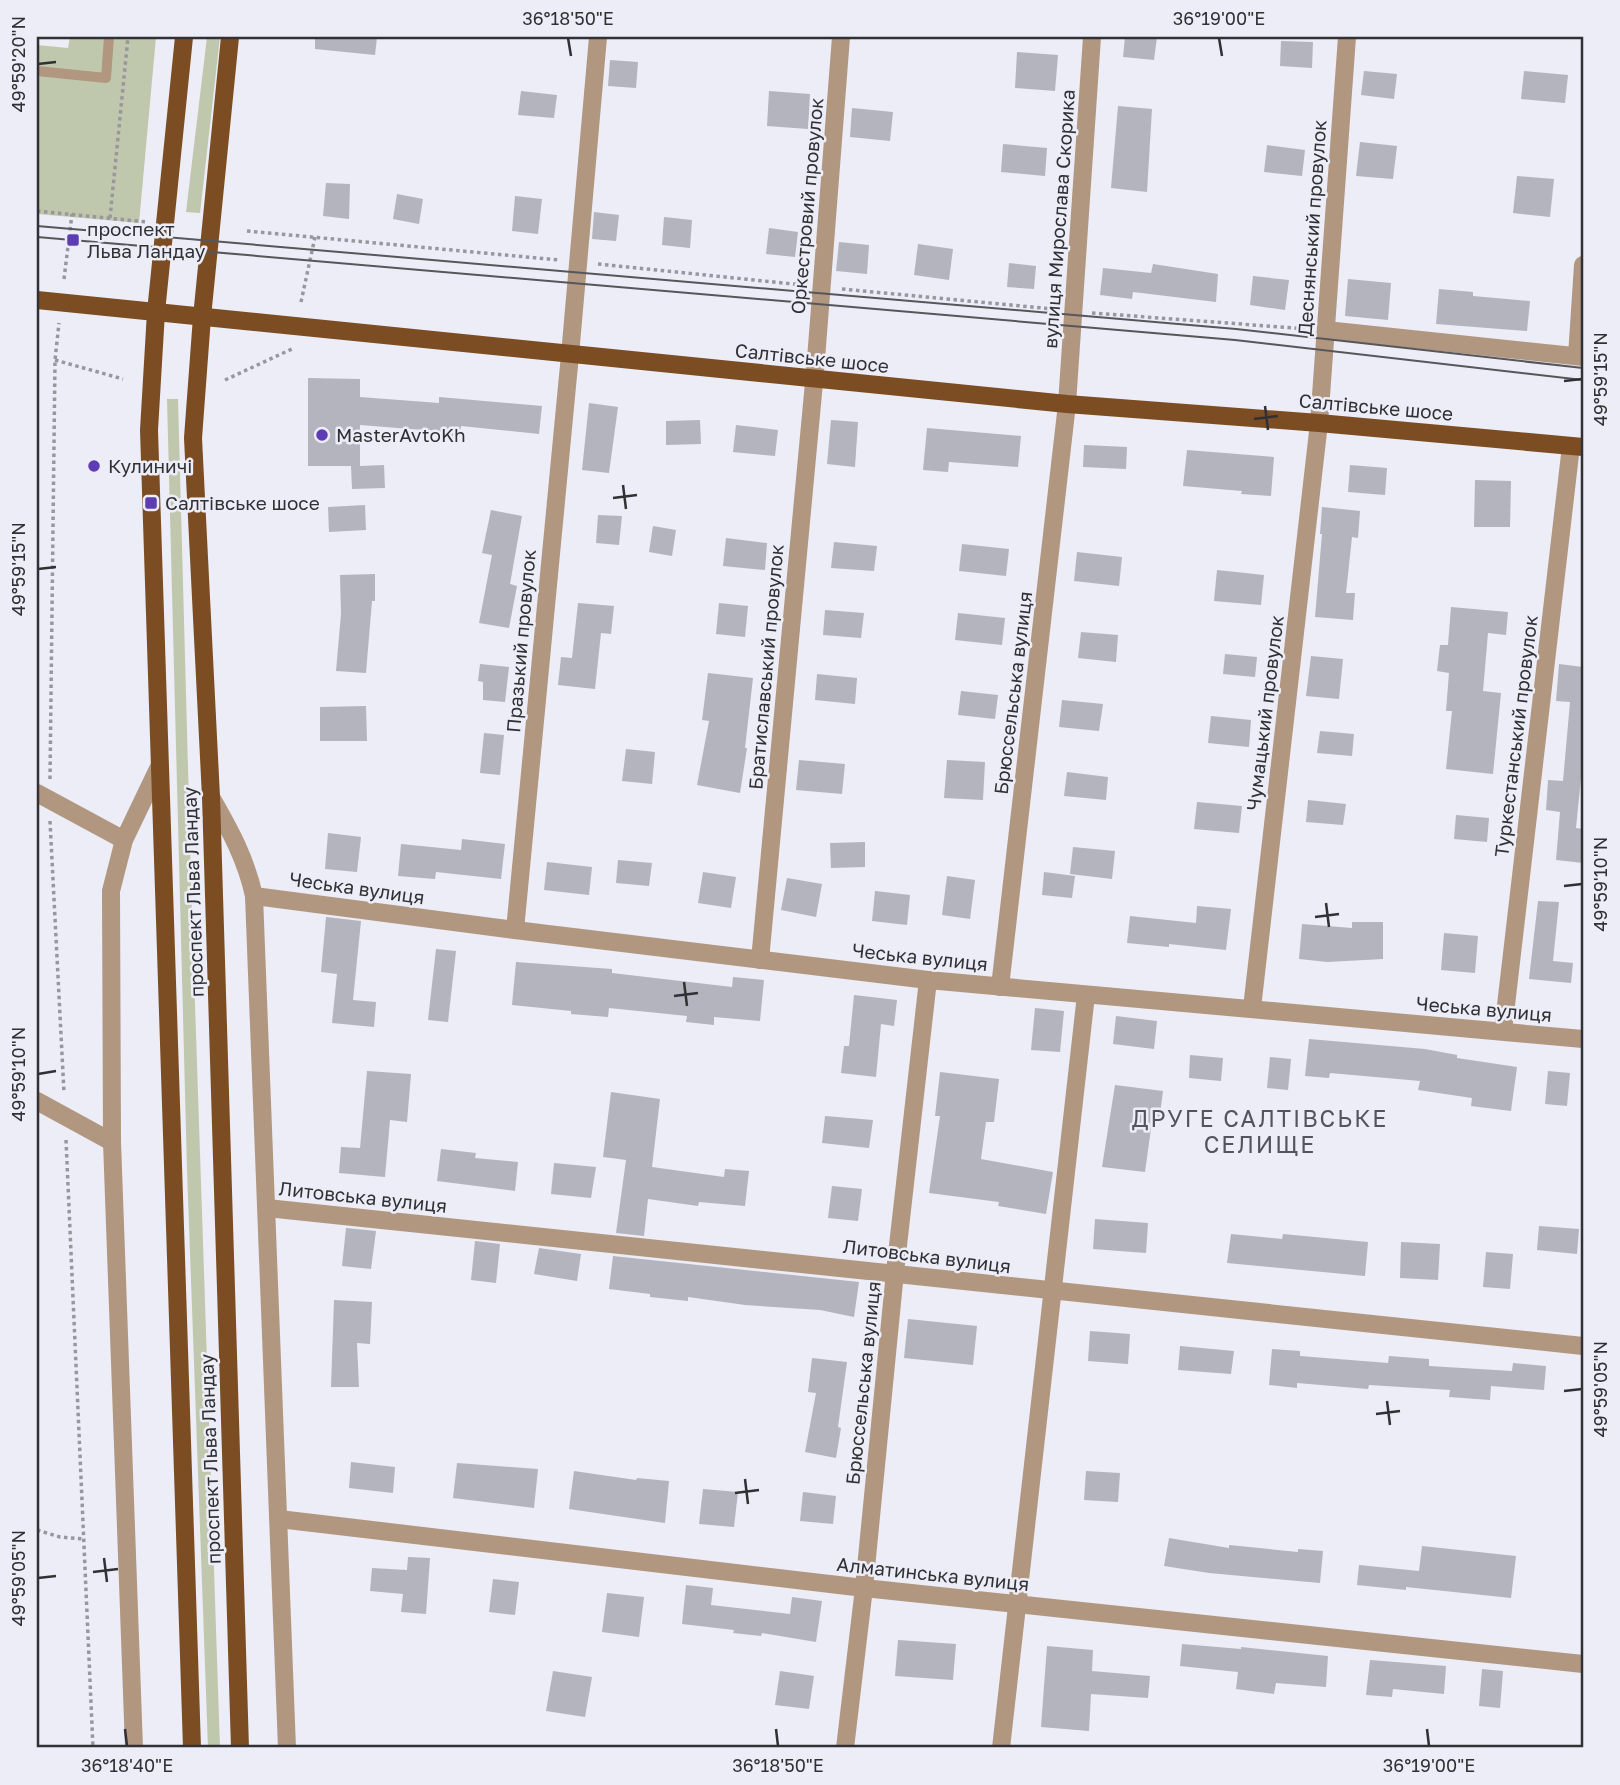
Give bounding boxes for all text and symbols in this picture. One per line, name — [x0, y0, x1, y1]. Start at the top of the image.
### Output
text: 36°18'50"E — [522, 7, 614, 29]
text: 36°19'00"E — [1173, 7, 1265, 29]
text: 49°59'20"N — [7, 16, 29, 112]
street label: вулиця Мирослава Скорика — [1038, 89, 1079, 349]
street label: Оркестровий провулок — [786, 97, 827, 315]
street label: Деснянський провулок — [1292, 119, 1331, 337]
place label: проспект Льва Ландау — [87, 217, 206, 262]
marker: проспект Льва Ландау — [65, 232, 81, 248]
text: 49°59'15"N — [1589, 332, 1611, 426]
street label: Салтівське шосе — [734, 338, 890, 377]
street label: Салтівське шосе — [1298, 388, 1454, 425]
place label: MasterAvtoKh — [336, 423, 466, 446]
marker: MasterAvtoKh — [314, 427, 330, 443]
place label: Кулиничі — [108, 454, 192, 477]
marker: Кулиничі — [86, 458, 102, 474]
place label: Салтівське шосе — [165, 491, 320, 514]
marker: Салтівське шосе — [143, 495, 159, 511]
text: 49°59'15"N — [7, 522, 29, 616]
street label: Братиславський провулок — [743, 543, 788, 791]
street label: Празький провулок — [501, 548, 540, 734]
street label: Брюссельська вулиця — [989, 590, 1036, 796]
street label: Чумацький провулок — [1241, 614, 1288, 812]
street label: Туркестанський провулок — [1489, 614, 1542, 858]
street label: проспект Льва Ландау — [177, 786, 208, 998]
text: 49°59'10"N — [1589, 837, 1611, 931]
street label: Чеська вулиця — [288, 867, 426, 908]
street label: Чеська вулиця — [851, 938, 989, 975]
street label: Чеська вулиця — [1415, 991, 1553, 1026]
text: 49°59'10"N — [7, 1027, 29, 1121]
district label: ДРУГЕ САЛТІВСЬКЕ СЕЛИЩЕ — [1132, 1104, 1388, 1158]
street label: Литовська вулиця — [278, 1176, 448, 1217]
street label: Литовська вулиця — [842, 1234, 1012, 1277]
street label: Брюссельська вулиця — [840, 1280, 885, 1486]
text: 49°59'05"N — [1589, 1341, 1611, 1437]
street label: проспект Льва Ландау — [194, 1353, 225, 1565]
text: 49°59'05"N — [7, 1530, 29, 1626]
street label: Алматинська вулиця — [836, 1552, 1031, 1595]
text: 36°18'40"E — [81, 1754, 173, 1776]
text: 36°18'50"E — [732, 1754, 824, 1776]
text: 36°19'00"E — [1383, 1754, 1475, 1776]

